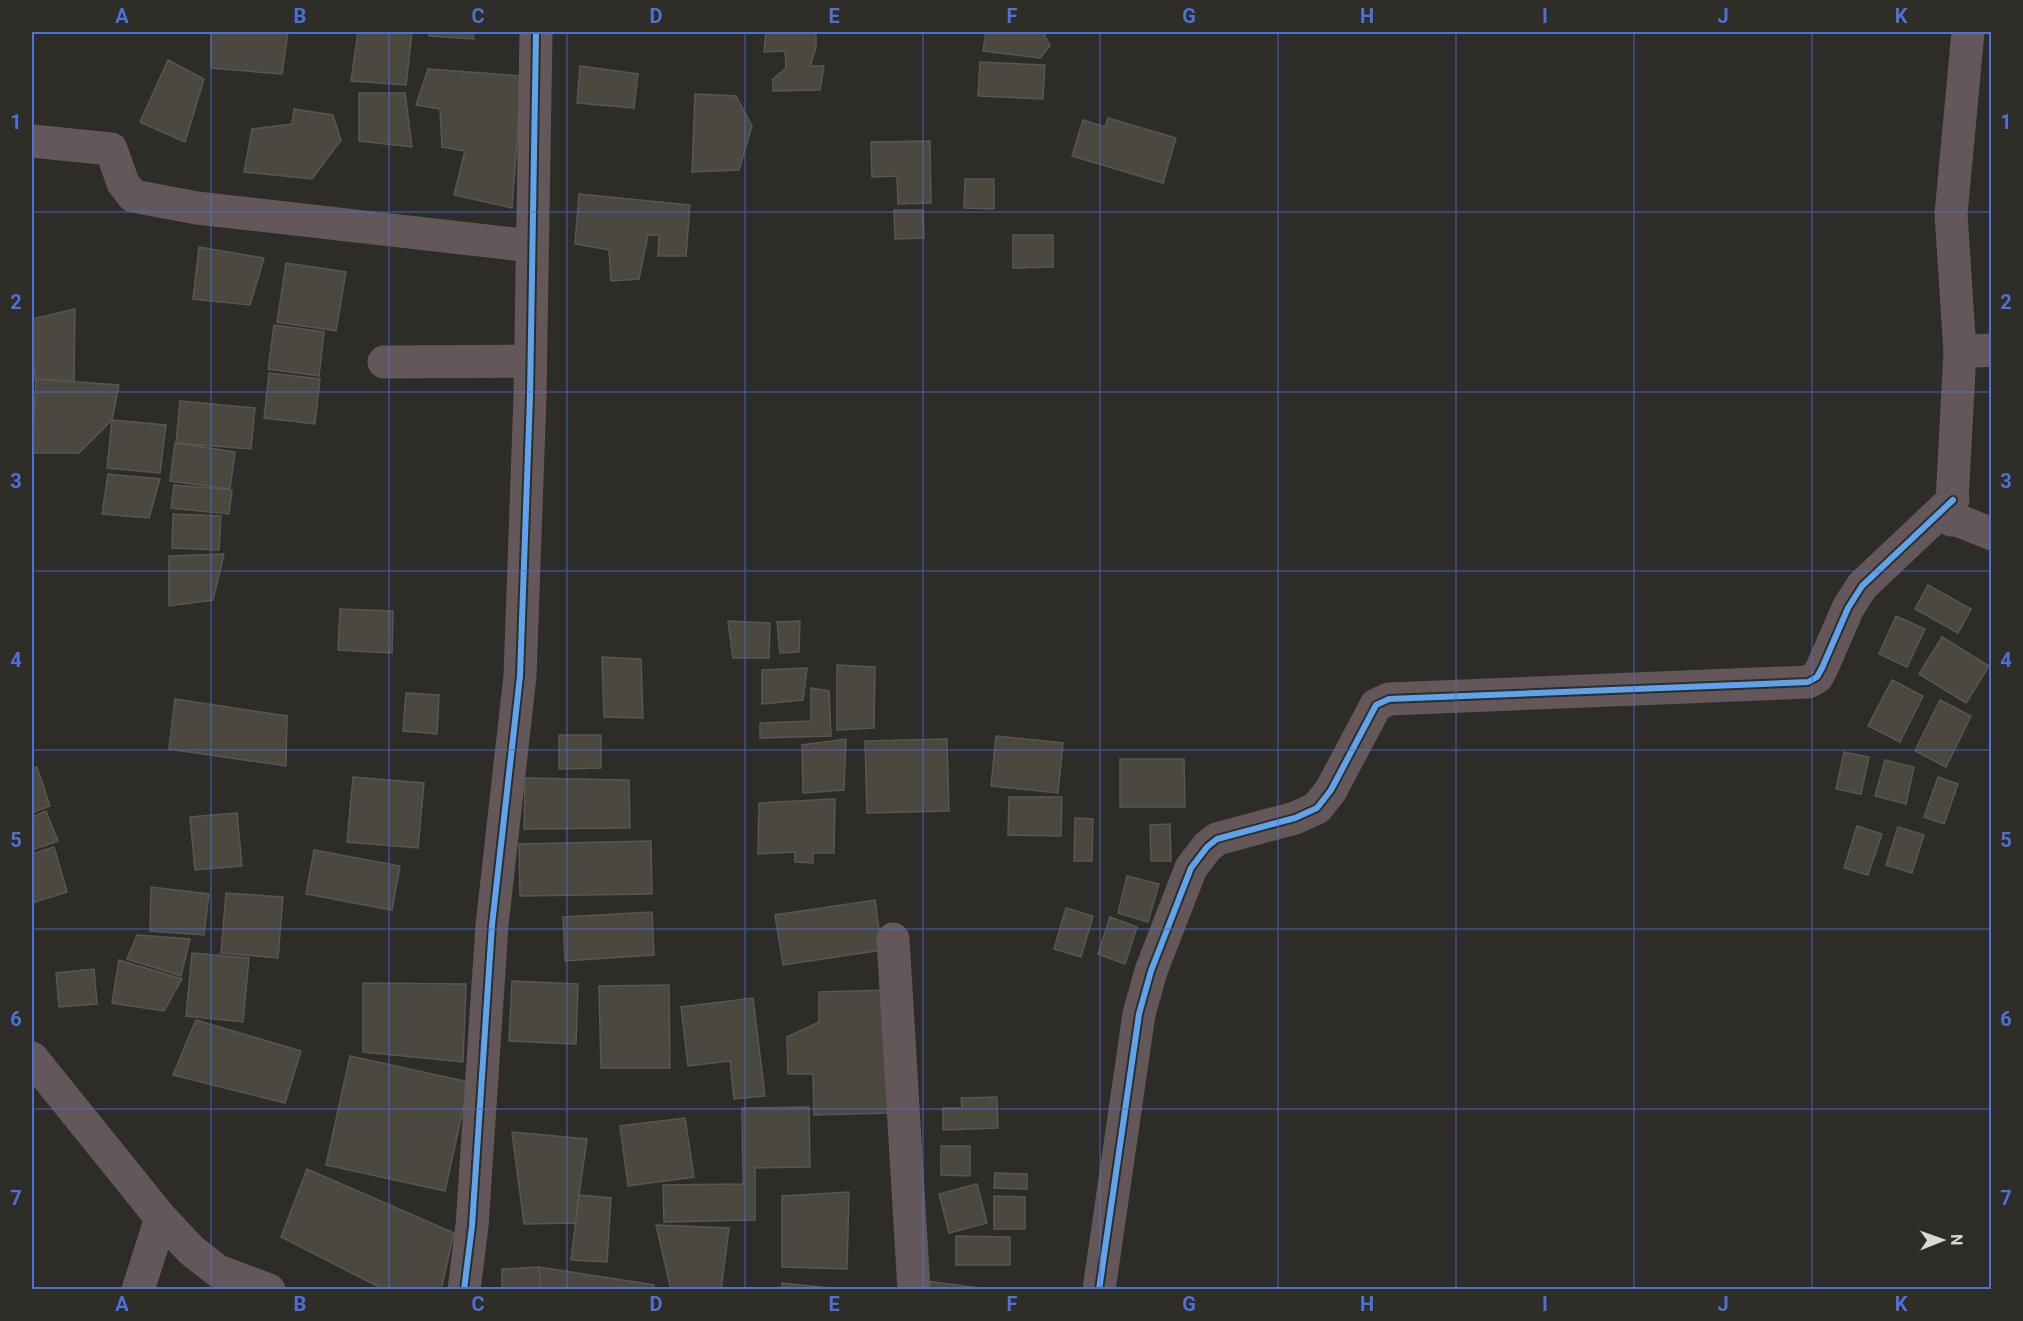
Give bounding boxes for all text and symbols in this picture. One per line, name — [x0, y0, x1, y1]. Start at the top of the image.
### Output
text: A — [115, 4, 129, 28]
text: B — [294, 4, 306, 28]
text: C — [471, 4, 485, 28]
text: D — [650, 4, 663, 28]
text: E — [828, 4, 840, 28]
text: F — [1007, 4, 1018, 28]
text: G — [1182, 4, 1196, 28]
text: H — [1360, 4, 1374, 28]
text: I — [1542, 4, 1548, 28]
text: J — [1717, 4, 1729, 28]
text: K — [1895, 4, 1908, 28]
text: 1 — [10, 110, 22, 134]
text: 1 — [2000, 110, 2012, 134]
text: 2 — [10, 290, 22, 314]
text: 2 — [2000, 290, 2012, 314]
text: 3 — [10, 469, 22, 493]
text: 3 — [2000, 469, 2012, 493]
text: 4 — [10, 648, 22, 672]
text: 4 — [2000, 648, 2012, 672]
text: 5 — [10, 828, 22, 852]
text: 5 — [2000, 828, 2012, 852]
text: 6 — [10, 1007, 22, 1031]
text: 6 — [2000, 1007, 2012, 1031]
text: 7 — [10, 1186, 22, 1210]
text: 7 — [2000, 1186, 2012, 1210]
north arrow — [1912, 1210, 1972, 1270]
text: N — [1947, 1234, 1966, 1246]
text: A — [115, 1292, 129, 1316]
text: B — [294, 1292, 306, 1316]
text: C — [471, 1292, 485, 1316]
text: D — [650, 1292, 663, 1316]
text: E — [828, 1292, 840, 1316]
text: F — [1007, 1292, 1018, 1316]
text: G — [1182, 1292, 1196, 1316]
text: H — [1360, 1292, 1374, 1316]
text: I — [1542, 1292, 1548, 1316]
text: J — [1717, 1292, 1729, 1316]
text: K — [1895, 1292, 1908, 1316]

